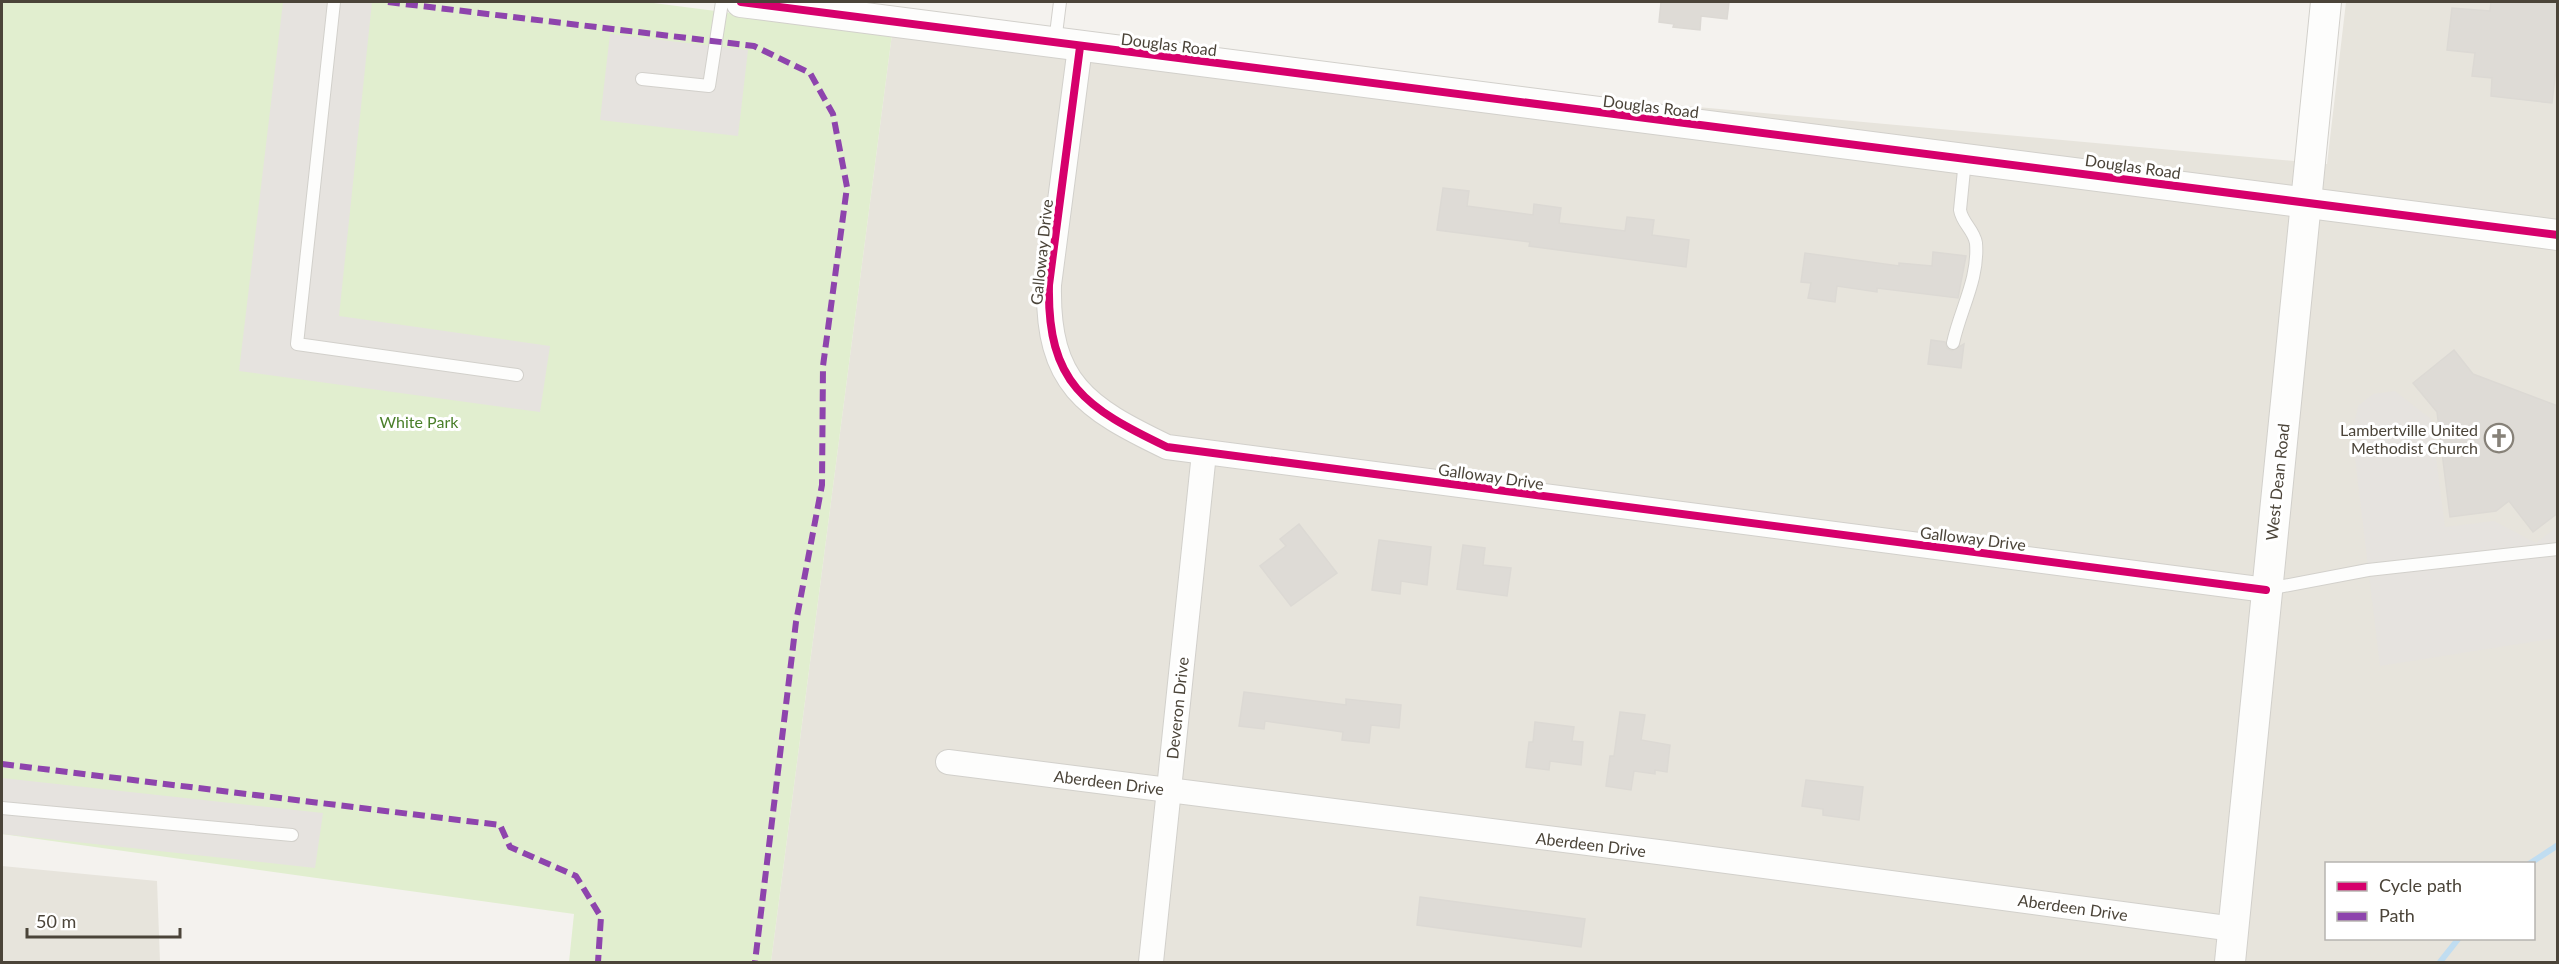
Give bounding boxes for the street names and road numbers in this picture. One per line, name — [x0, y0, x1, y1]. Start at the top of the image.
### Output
street label: Douglas Road — [1120, 29, 1218, 59]
street label: Douglas Road — [1602, 91, 1700, 121]
street label: Douglas Road — [2084, 150, 2182, 182]
street label: Galloway Drive — [1026, 198, 1056, 306]
street label: West Dean Road — [2261, 422, 2293, 542]
street label: Galloway Drive — [1437, 459, 1545, 493]
street label: Galloway Drive — [1919, 522, 2027, 554]
street label: Deveron Drive — [1162, 656, 1192, 760]
street label: Aberdeen Drive — [1053, 766, 1165, 798]
street label: Aberdeen Drive — [1535, 828, 1647, 860]
street label: Aberdeen Drive — [2017, 890, 2129, 924]

